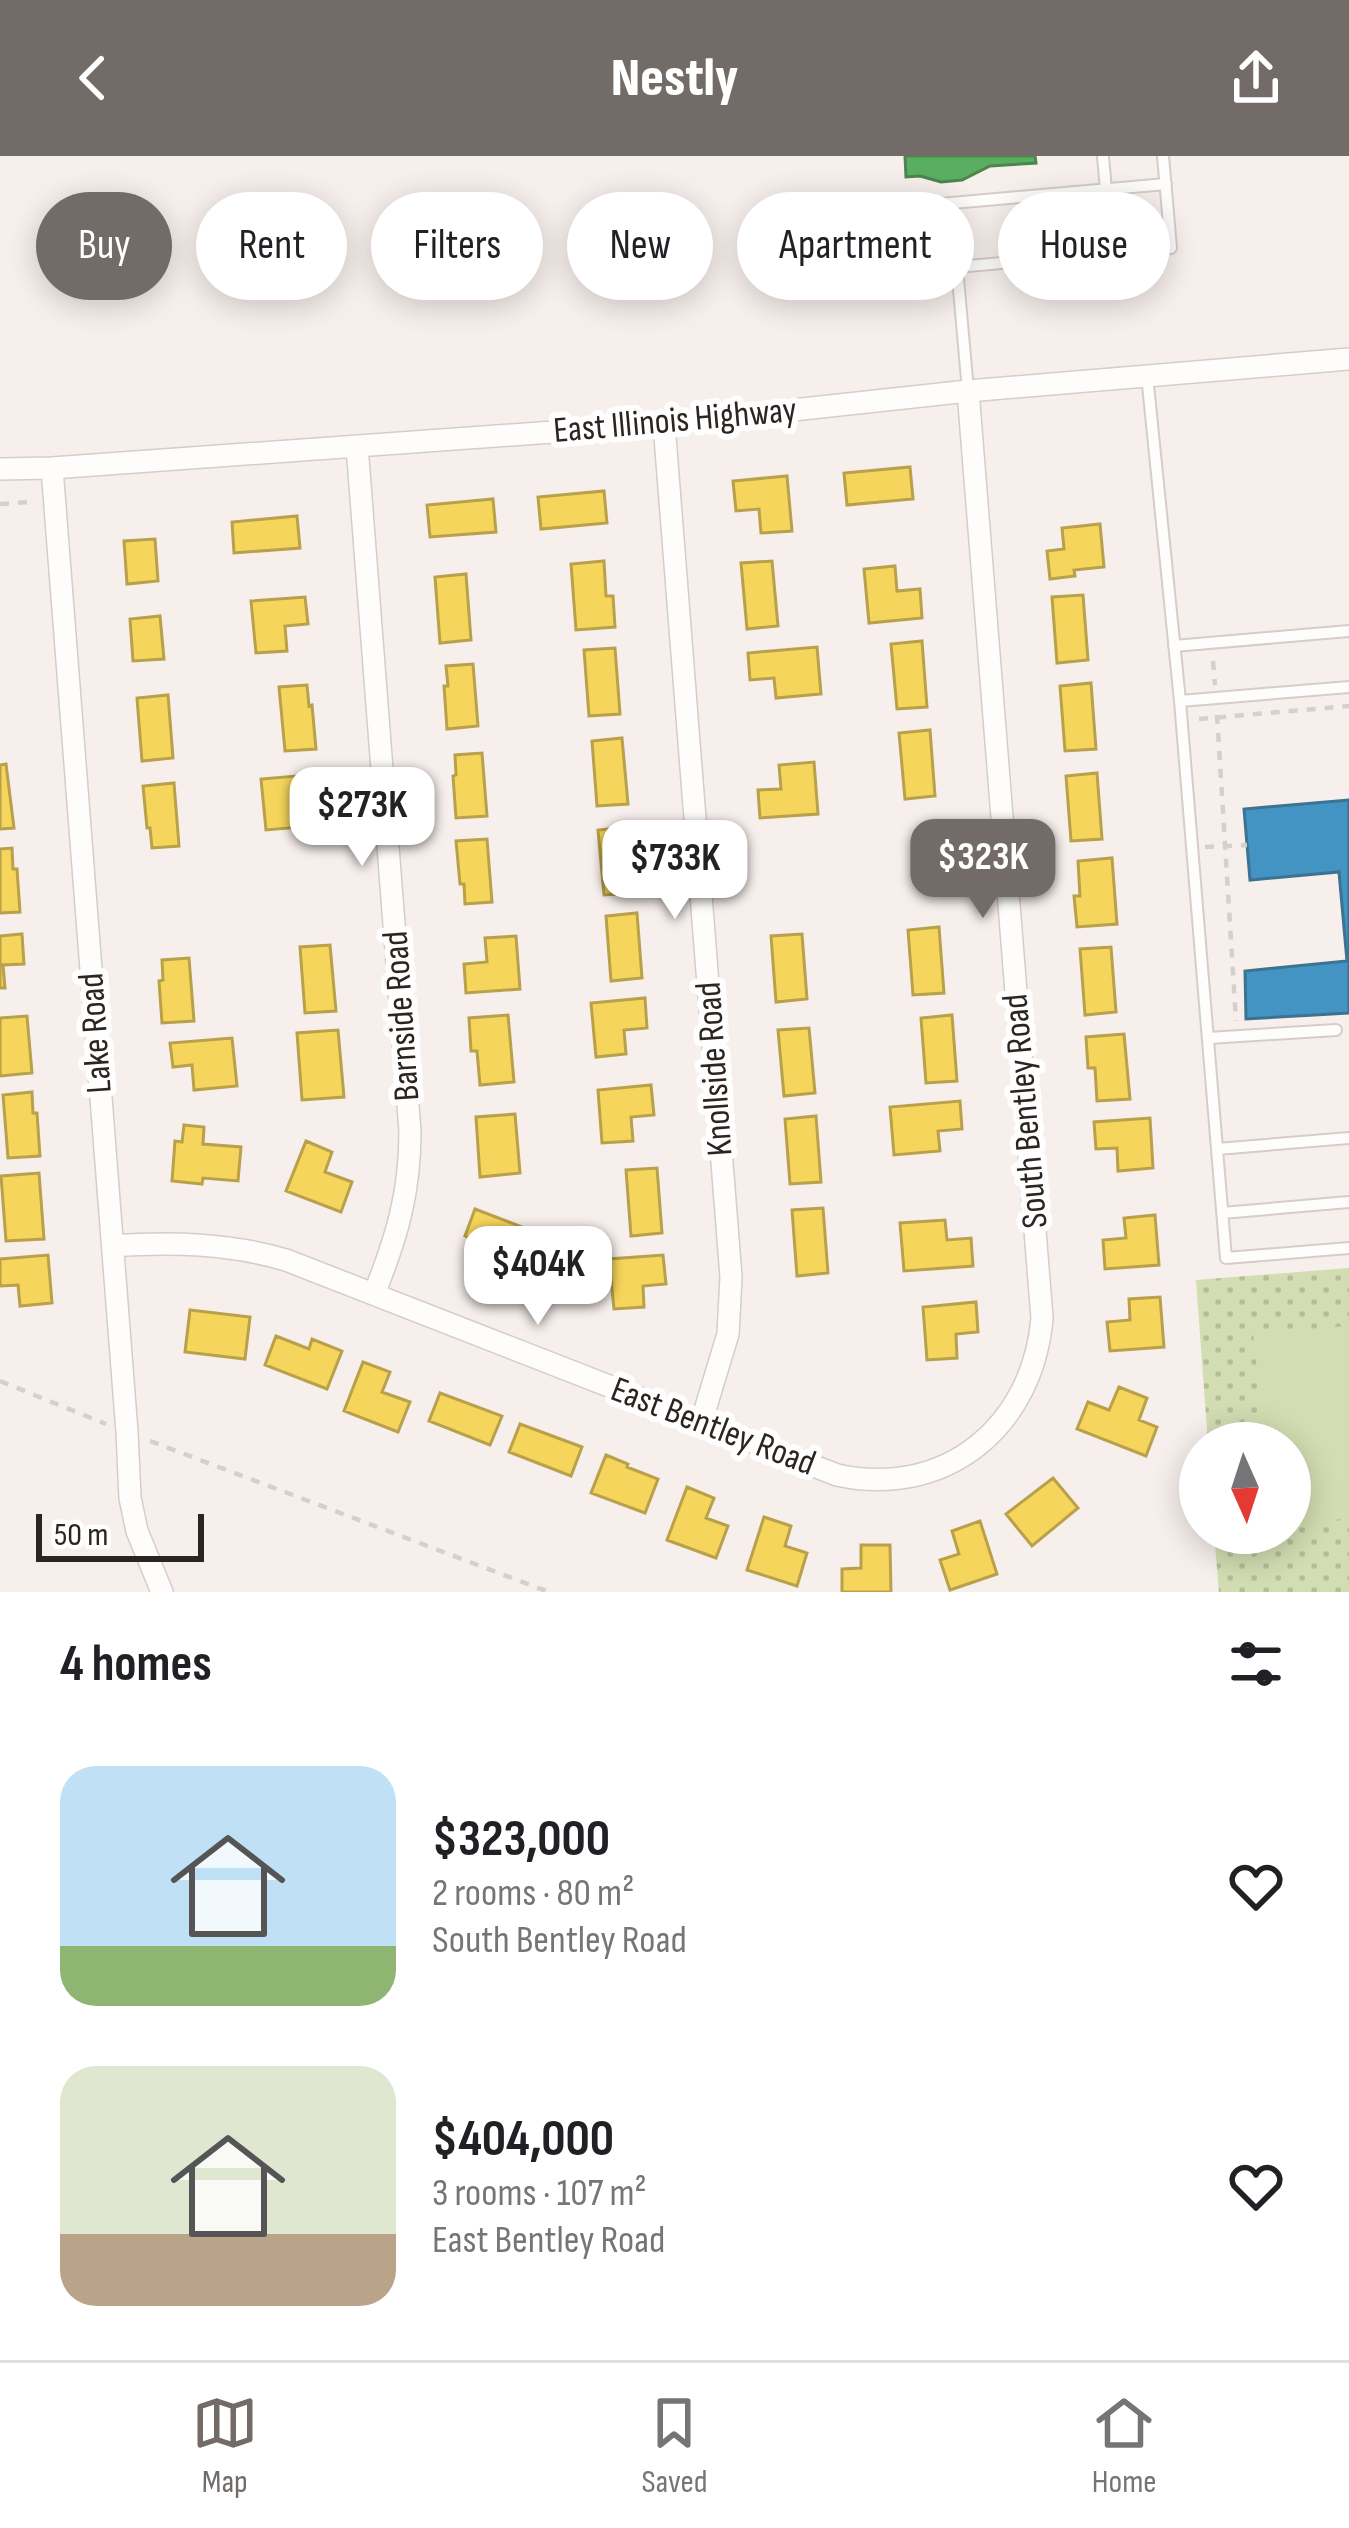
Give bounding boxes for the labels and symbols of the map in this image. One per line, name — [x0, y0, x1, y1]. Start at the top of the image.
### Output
street label: East Illinois Highway — [552, 389, 798, 453]
pin: $273K — [278, 767, 446, 869]
pin: $323K — [899, 819, 1067, 921]
pin: $733K — [591, 820, 759, 922]
street label: Barnside Road — [375, 929, 429, 1103]
street label: Lake Road — [70, 971, 122, 1095]
street label: Knollside Road — [687, 980, 743, 1158]
street label: South Bentley Road — [994, 992, 1058, 1230]
pin: $404K — [454, 1226, 622, 1328]
street label: East Bentley Road — [605, 1368, 821, 1486]
north arrow — [1179, 1422, 1311, 1554]
scale bar — [36, 1508, 204, 1561]

